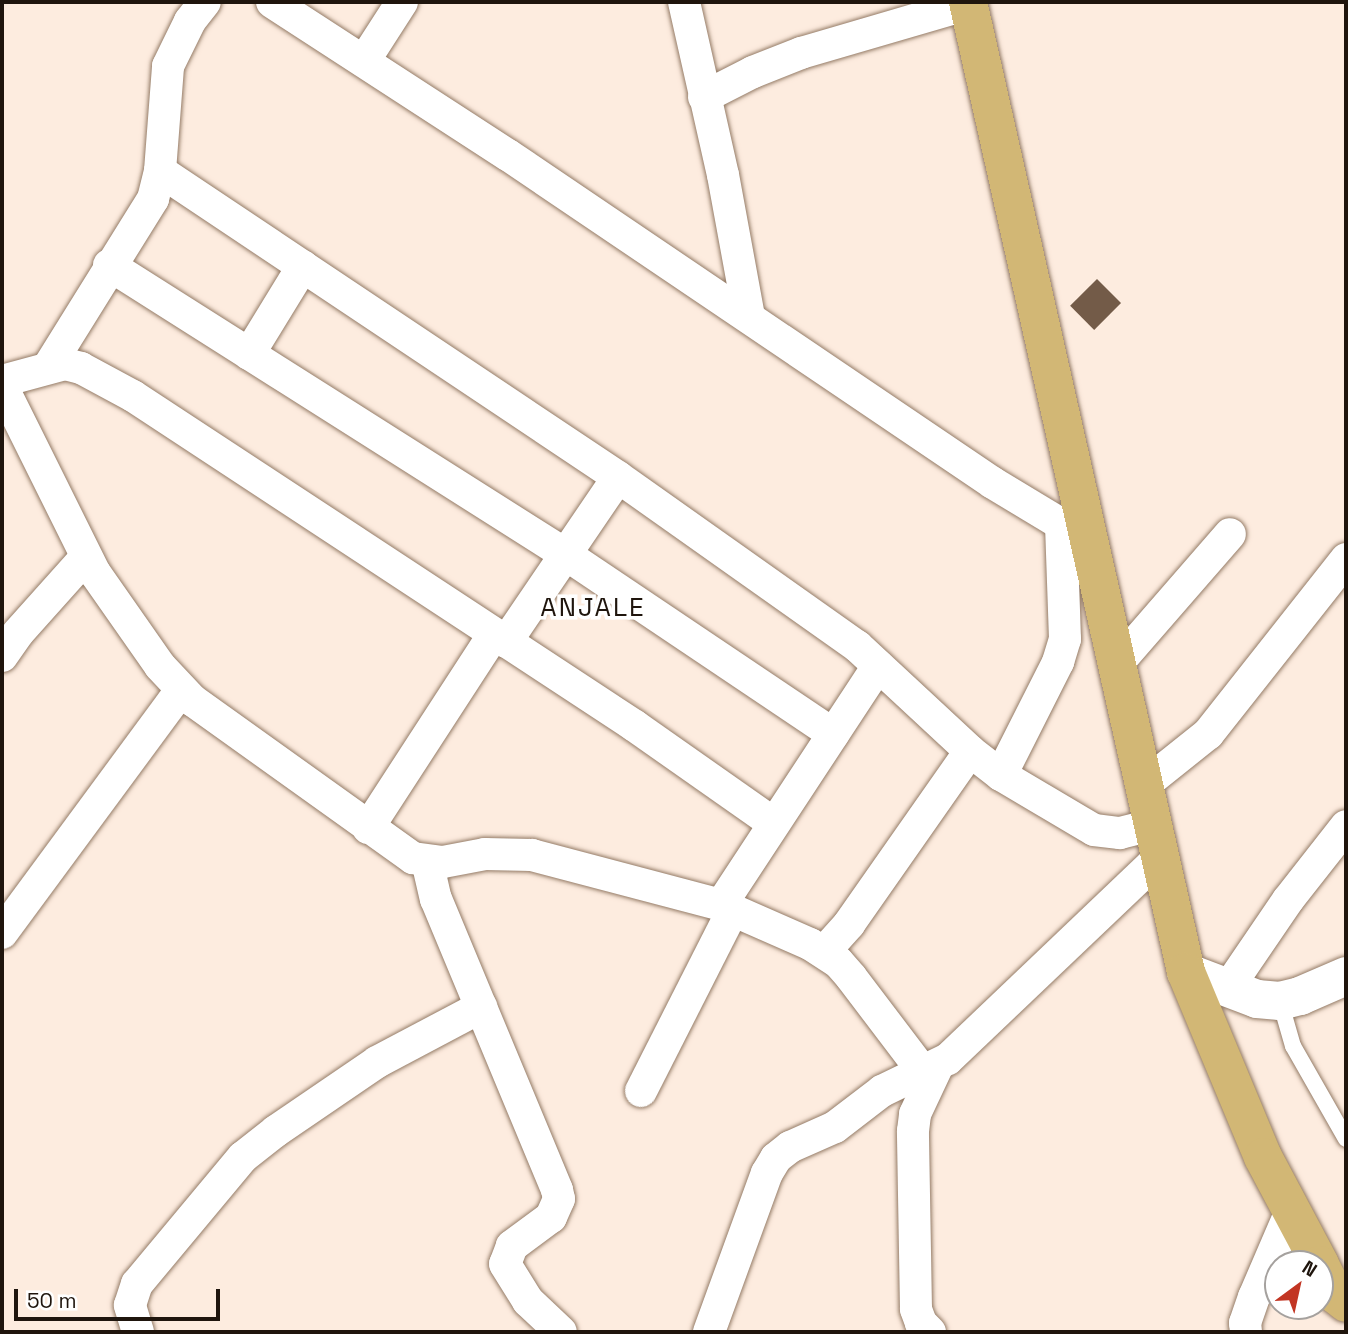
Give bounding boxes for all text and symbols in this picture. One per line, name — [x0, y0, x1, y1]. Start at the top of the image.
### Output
district label: ANJALE — [541, 592, 645, 624]
north arrow — [1264, 1250, 1334, 1320]
text: N — [1297, 1255, 1322, 1283]
scale bar — [18, 1274, 224, 1318]
text: 50 m — [27, 1287, 77, 1314]

